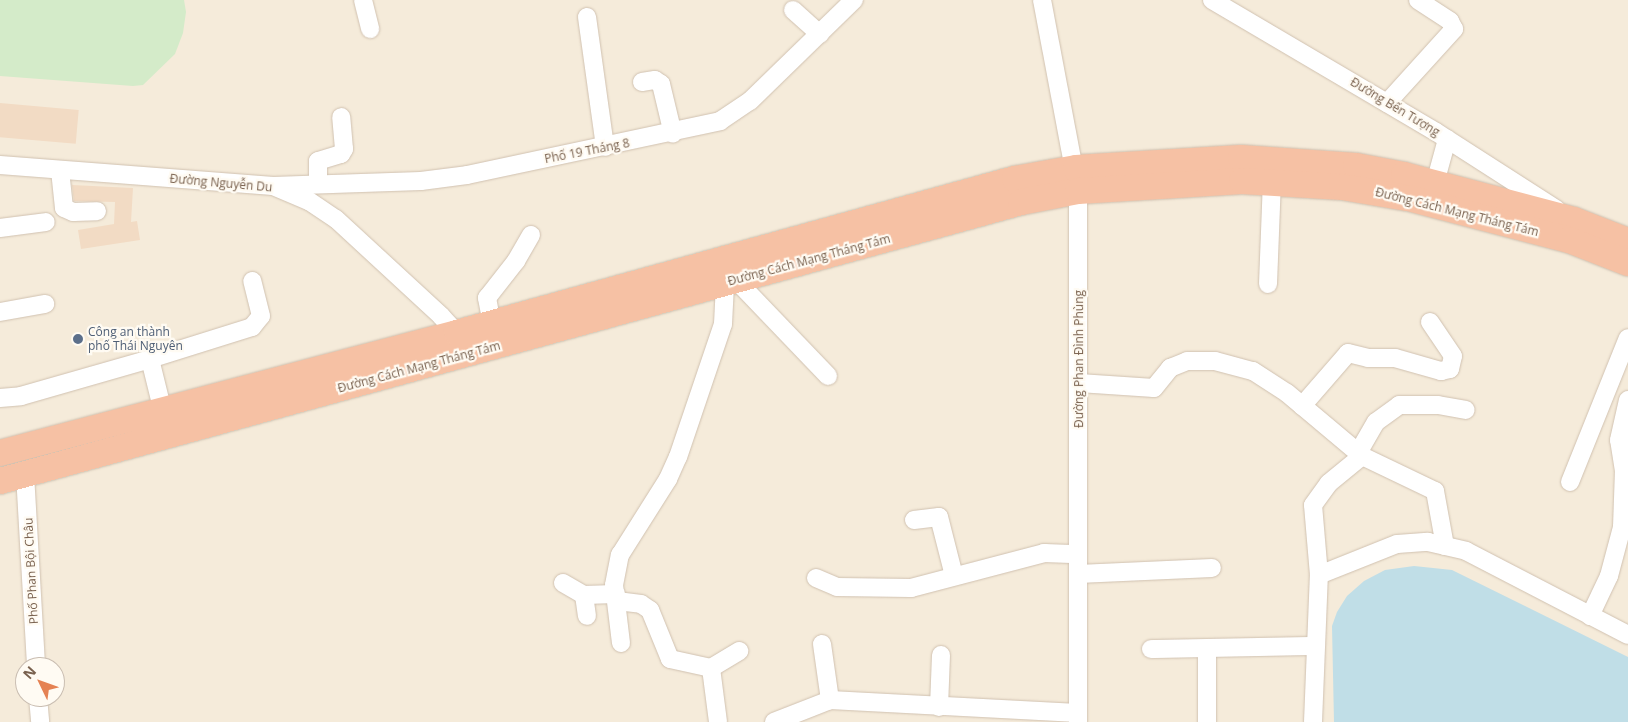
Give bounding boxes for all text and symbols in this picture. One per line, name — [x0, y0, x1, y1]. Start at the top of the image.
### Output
street label: Đường Bến Tượng — [1348, 75, 1442, 139]
street label: Phố 19 Tháng 8 — [543, 136, 631, 166]
street label: Đường Nguyễn Du — [169, 171, 273, 195]
street label: Đường Cách Mạng Tháng Tám — [1374, 185, 1540, 239]
street label: Đường Cách Mạng Tháng Tám — [726, 231, 892, 289]
street label: Đường Phan Đình Phùng — [1072, 290, 1086, 428]
place label: Công an thành phố Thái Nguyên — [88, 325, 183, 353]
marker: Công an thành phố Thái Nguyên — [72, 333, 84, 345]
street label: Đường Cách Mạng Tháng Tám — [336, 338, 502, 396]
street label: Phố Phan Bội Châu — [21, 517, 41, 625]
north arrow — [15, 657, 65, 707]
text: N — [18, 662, 40, 683]

